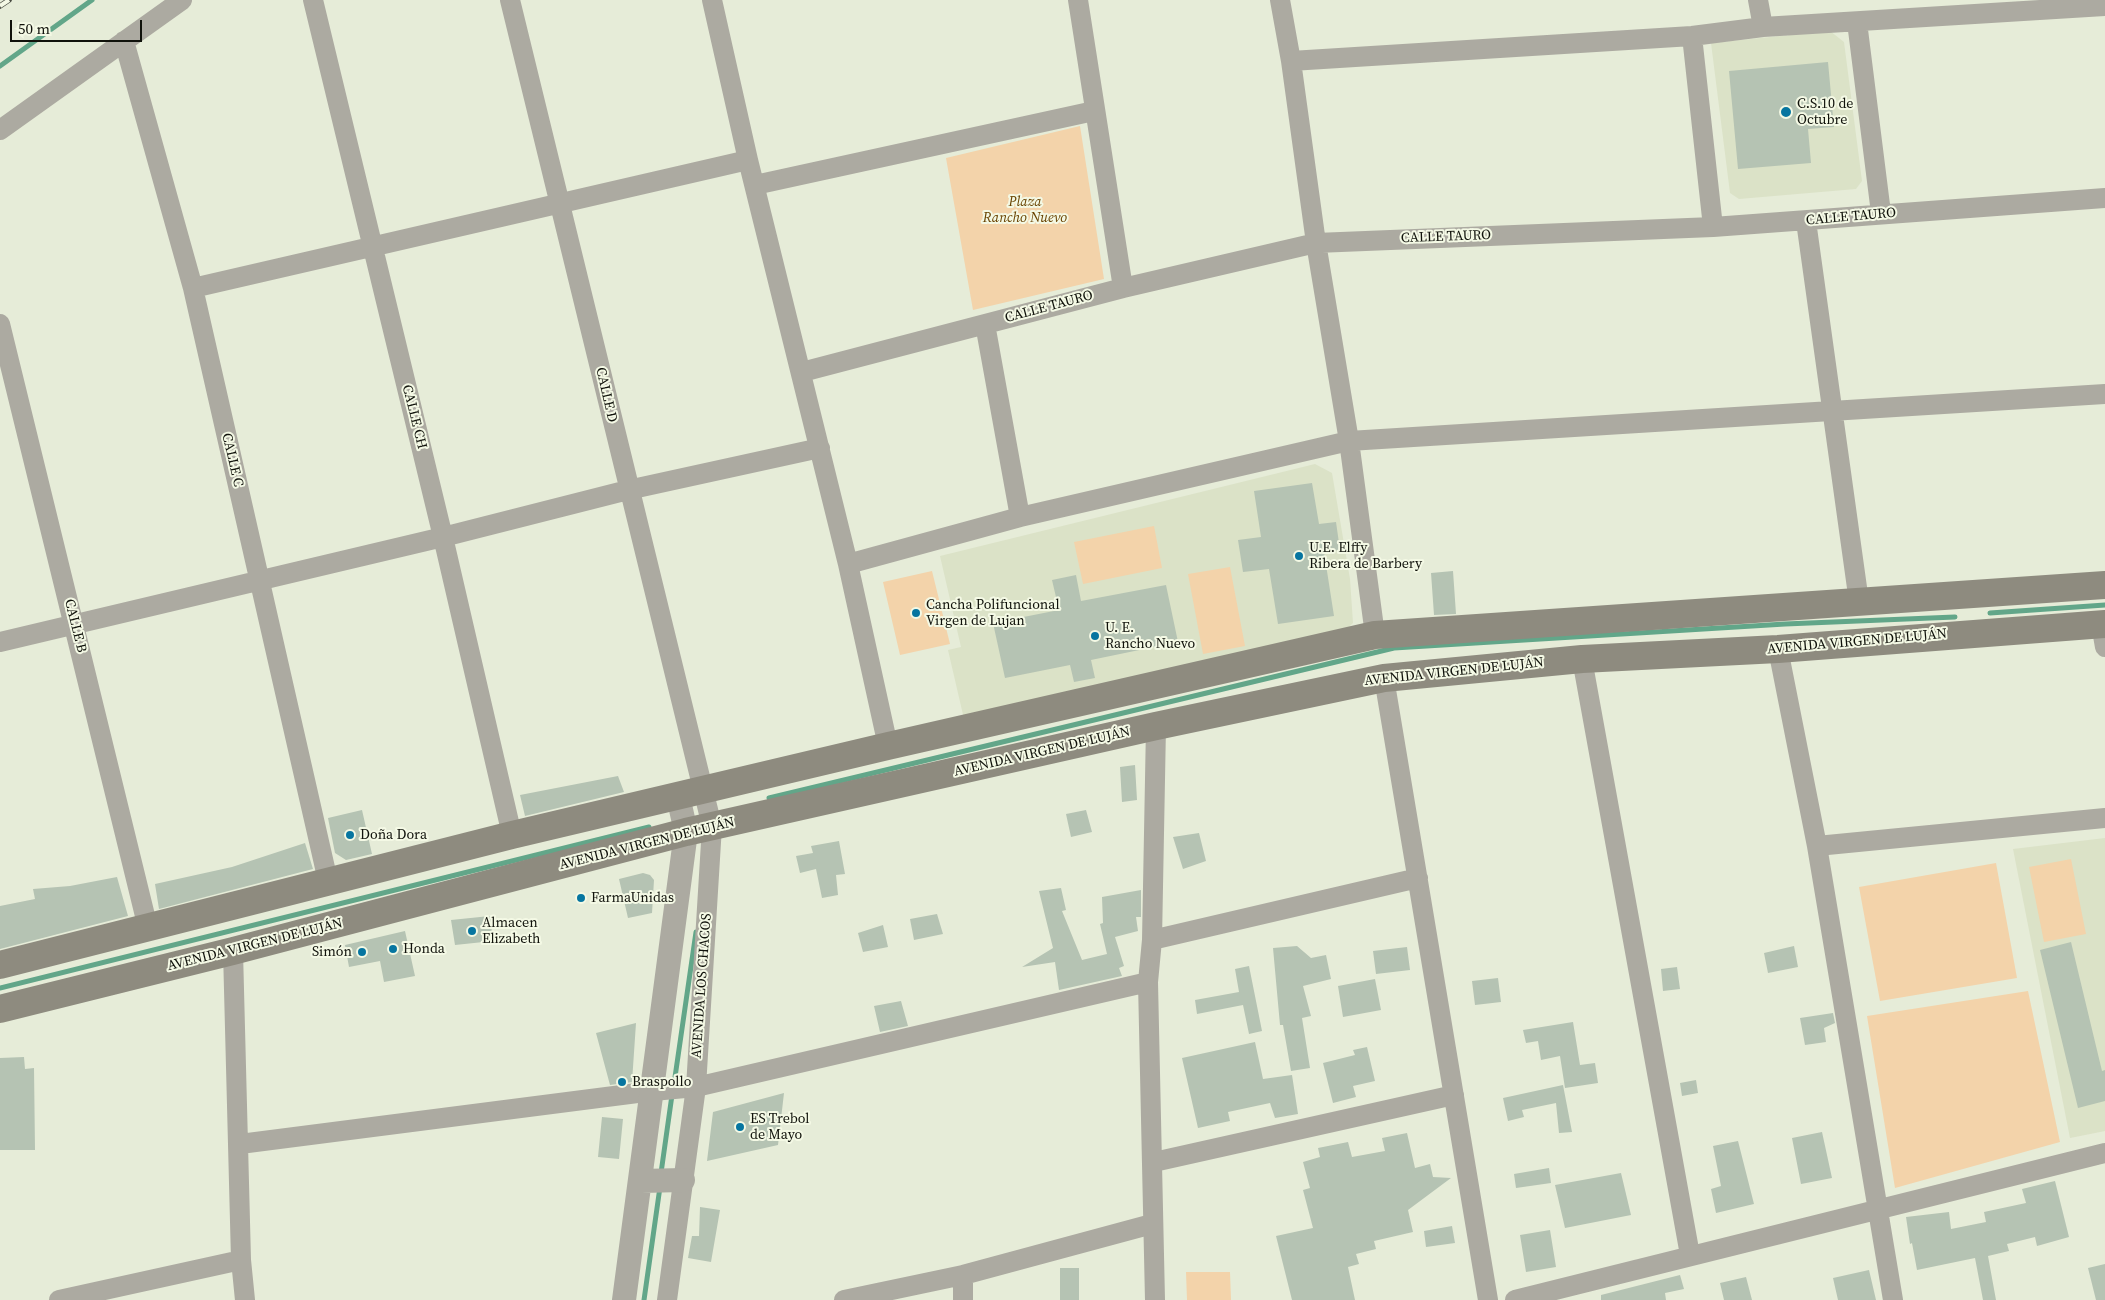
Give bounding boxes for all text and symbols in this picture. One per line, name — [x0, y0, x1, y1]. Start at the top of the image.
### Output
scale bar — [12, 10, 145, 42]
text: 50 m — [18, 18, 50, 39]
place label: C.S.10 de Octubre — [1797, 96, 1853, 128]
marker: C.S.10 de Octubre — [1779, 105, 1793, 119]
park label: Plaza Rancho Nuevo — [983, 194, 1067, 226]
street label: CALLE TAURO — [1805, 205, 1897, 229]
street label: CALLE TAURO — [1401, 227, 1491, 247]
street label: CALLE TAURO — [1003, 287, 1095, 327]
street label: CALLE D — [592, 366, 620, 424]
street label: CALLE CH — [398, 383, 430, 451]
street label: CALLE C — [218, 431, 246, 489]
place label: U.E. Elffy Ribera de Barbery — [1309, 540, 1422, 572]
marker: U.E. Elffy Ribera de Barbery — [1293, 550, 1305, 562]
street label: CALLE B — [60, 597, 90, 655]
place label: Cancha Polifuncional Virgen de Lujan — [926, 597, 1060, 630]
marker: Cancha Polifuncional Virgen de Lujan — [910, 607, 922, 619]
place label: U. E. Rancho Nuevo — [1105, 620, 1195, 652]
street label: AVENIDA VIRGEN DE LUJÁN — [1766, 626, 1948, 658]
marker: U. E. Rancho Nuevo — [1089, 630, 1101, 642]
street label: AVENIDA VIRGEN DE LUJÁN — [1363, 654, 1545, 690]
street label: AVENIDA VIRGEN DE LUJÁN — [952, 724, 1132, 780]
street label: AVENIDA VIRGEN DE LUJÁN — [557, 814, 737, 874]
place label: Doña Dora — [360, 827, 427, 843]
marker: Doña Dora — [344, 829, 356, 841]
place label: FarmaUnidas — [591, 890, 674, 906]
marker: FarmaUnidas — [575, 892, 587, 904]
street label: AVENIDA LOS CHACOS — [689, 913, 715, 1059]
street label: AVENIDA VIRGEN DE LUJÁN — [165, 915, 345, 975]
place label: Almacen Elizabeth — [482, 915, 540, 948]
marker: Almacen Elizabeth — [466, 925, 478, 937]
place label: Honda — [403, 941, 445, 957]
marker: Honda — [387, 943, 399, 955]
place label: Simón — [312, 944, 352, 960]
marker: Simón — [356, 946, 368, 958]
place label: Braspollo — [632, 1074, 691, 1090]
marker: Braspollo — [616, 1076, 628, 1088]
place label: ES Trebol de Mayo — [750, 1111, 809, 1144]
marker: ES Trebol de Mayo — [734, 1121, 746, 1133]

